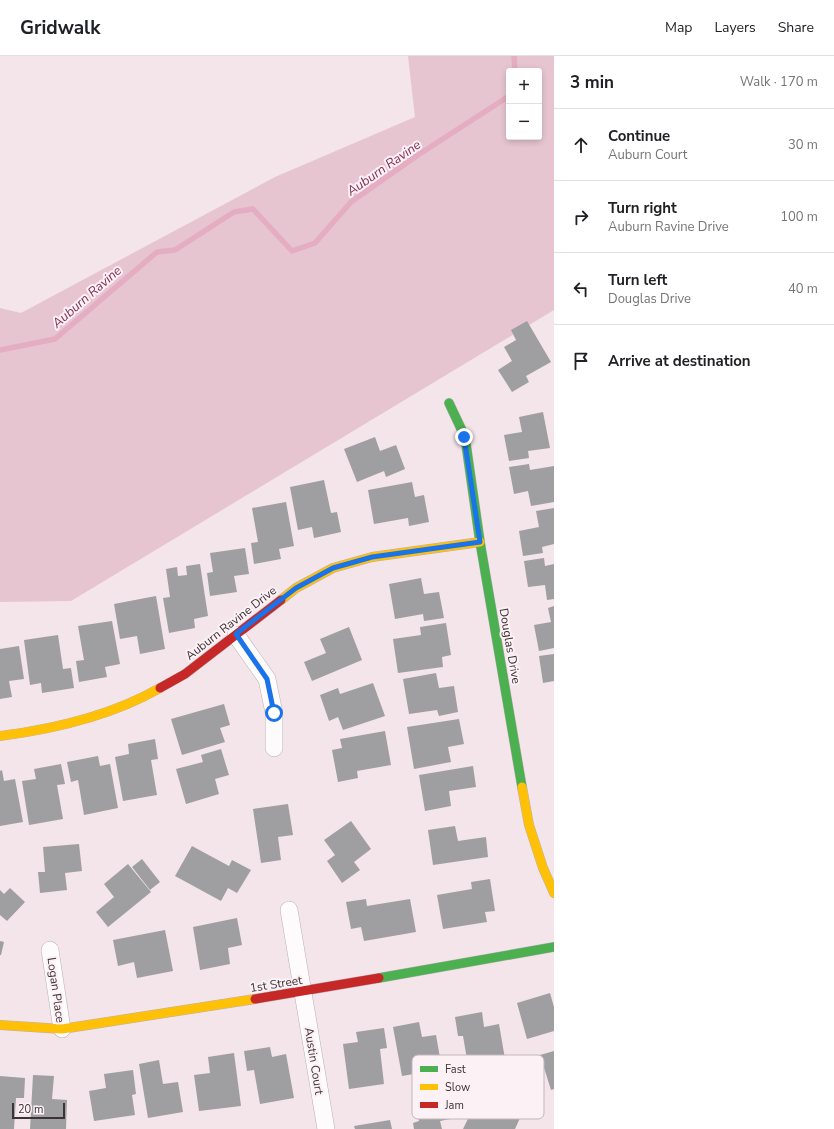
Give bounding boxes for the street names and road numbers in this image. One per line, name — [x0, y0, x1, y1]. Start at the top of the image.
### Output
street label: Auburn Ravine Drive — [182, 582, 280, 664]
street label: Douglas Drive — [495, 607, 525, 685]
street label: Logan Place — [44, 956, 68, 1024]
street label: 1st Street — [249, 972, 304, 996]
street label: Austin Court — [301, 1026, 327, 1097]

